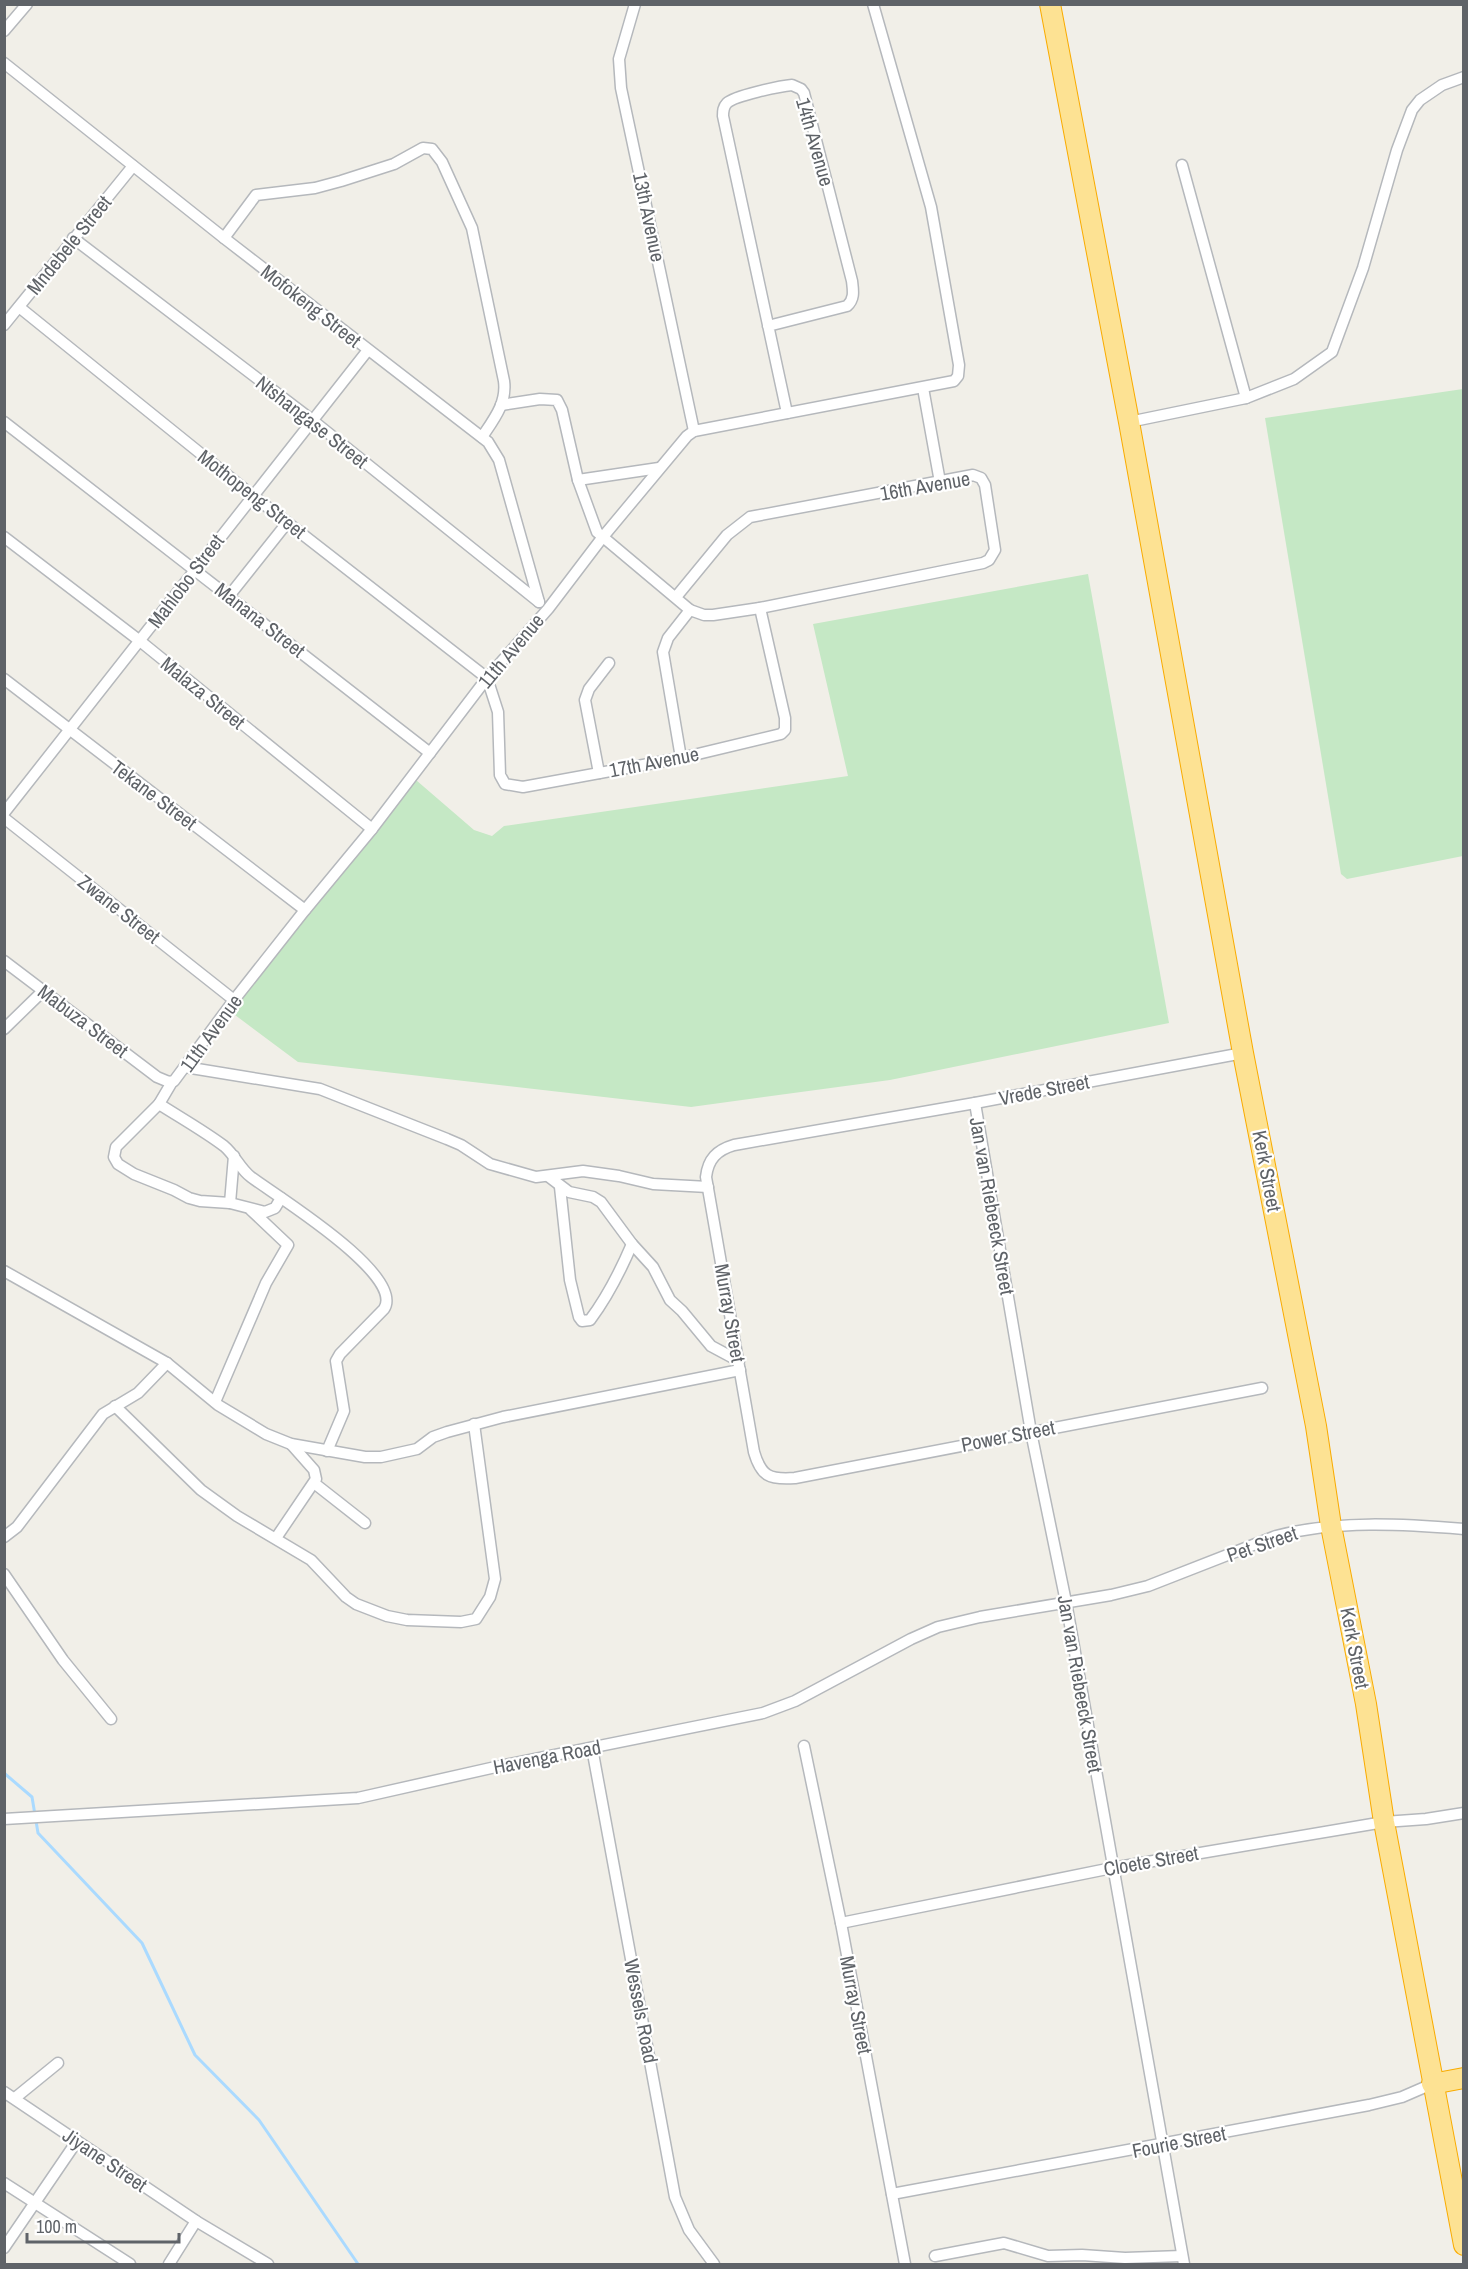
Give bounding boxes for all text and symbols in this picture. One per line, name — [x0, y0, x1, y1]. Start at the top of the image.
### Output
street label: 14th Avenue — [790, 94, 841, 189]
street label: 13th Avenue — [627, 170, 672, 264]
street label: Mndebele Street — [20, 189, 117, 300]
street label: Mofokeng Street — [256, 258, 367, 354]
street label: Ntshangase Street — [250, 369, 374, 474]
street label: Mothopeng Street — [193, 443, 312, 545]
street label: 16th Avenue — [878, 464, 972, 507]
street label: Mahlobo Street — [141, 528, 230, 633]
street label: Manana Street — [210, 576, 311, 664]
street label: 11th Avenue — [471, 608, 550, 694]
street label: Malaza Street — [156, 650, 251, 735]
street label: 17th Avenue — [607, 740, 701, 783]
street label: Tekane Street — [106, 753, 203, 836]
street label: Zwane Street — [73, 868, 166, 950]
street label: Mabuza Street — [33, 978, 134, 1064]
street label: 11th Avenue — [173, 988, 248, 1077]
street label: Vrede Street — [996, 1067, 1092, 1111]
street label: Jan van Riebeeck Street — [964, 1115, 1021, 1297]
street label: Kerk Street — [1246, 1128, 1289, 1214]
street label: Murray Street — [709, 1262, 752, 1365]
street label: Power Street — [959, 1413, 1057, 1458]
street label: Pet Street — [1223, 1519, 1301, 1568]
street label: Jan van Riebeeck Street — [1052, 1593, 1109, 1775]
street label: Kerk Street — [1334, 1605, 1377, 1691]
street label: Havenga Road — [491, 1733, 603, 1780]
street label: Cloete Street — [1101, 1839, 1201, 1882]
street label: Murray Street — [834, 1954, 879, 2057]
street label: Wessels Road — [618, 1957, 665, 2065]
street label: Fourie Street — [1130, 2119, 1228, 2164]
street label: Jiyane Street — [58, 2121, 153, 2198]
scale bar — [27, 2206, 178, 2244]
text: 100 m — [36, 2214, 77, 2239]

